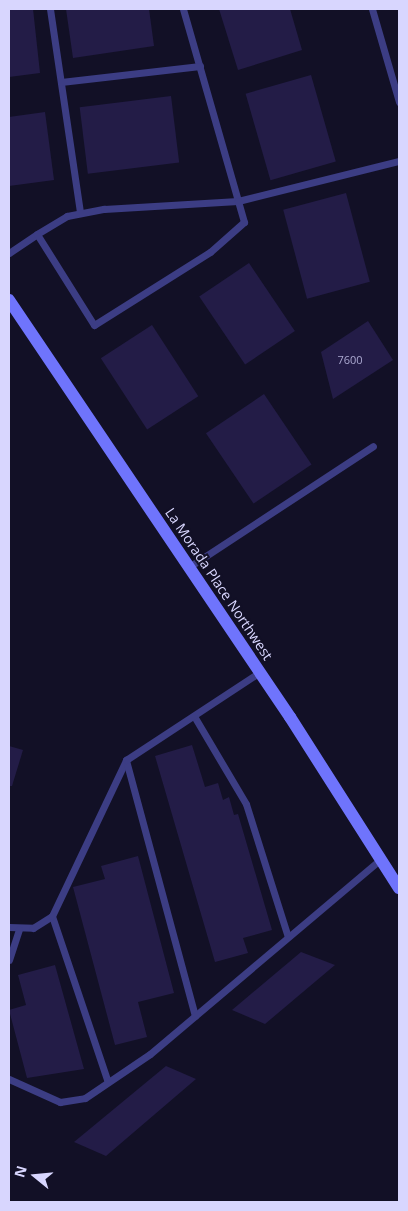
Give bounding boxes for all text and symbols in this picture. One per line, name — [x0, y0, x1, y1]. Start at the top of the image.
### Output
house number: 7600 — [337, 353, 363, 367]
street label: La Morada Place Northwest — [162, 505, 276, 663]
north arrow — [10, 1151, 60, 1201]
text: N — [9, 1163, 31, 1180]

